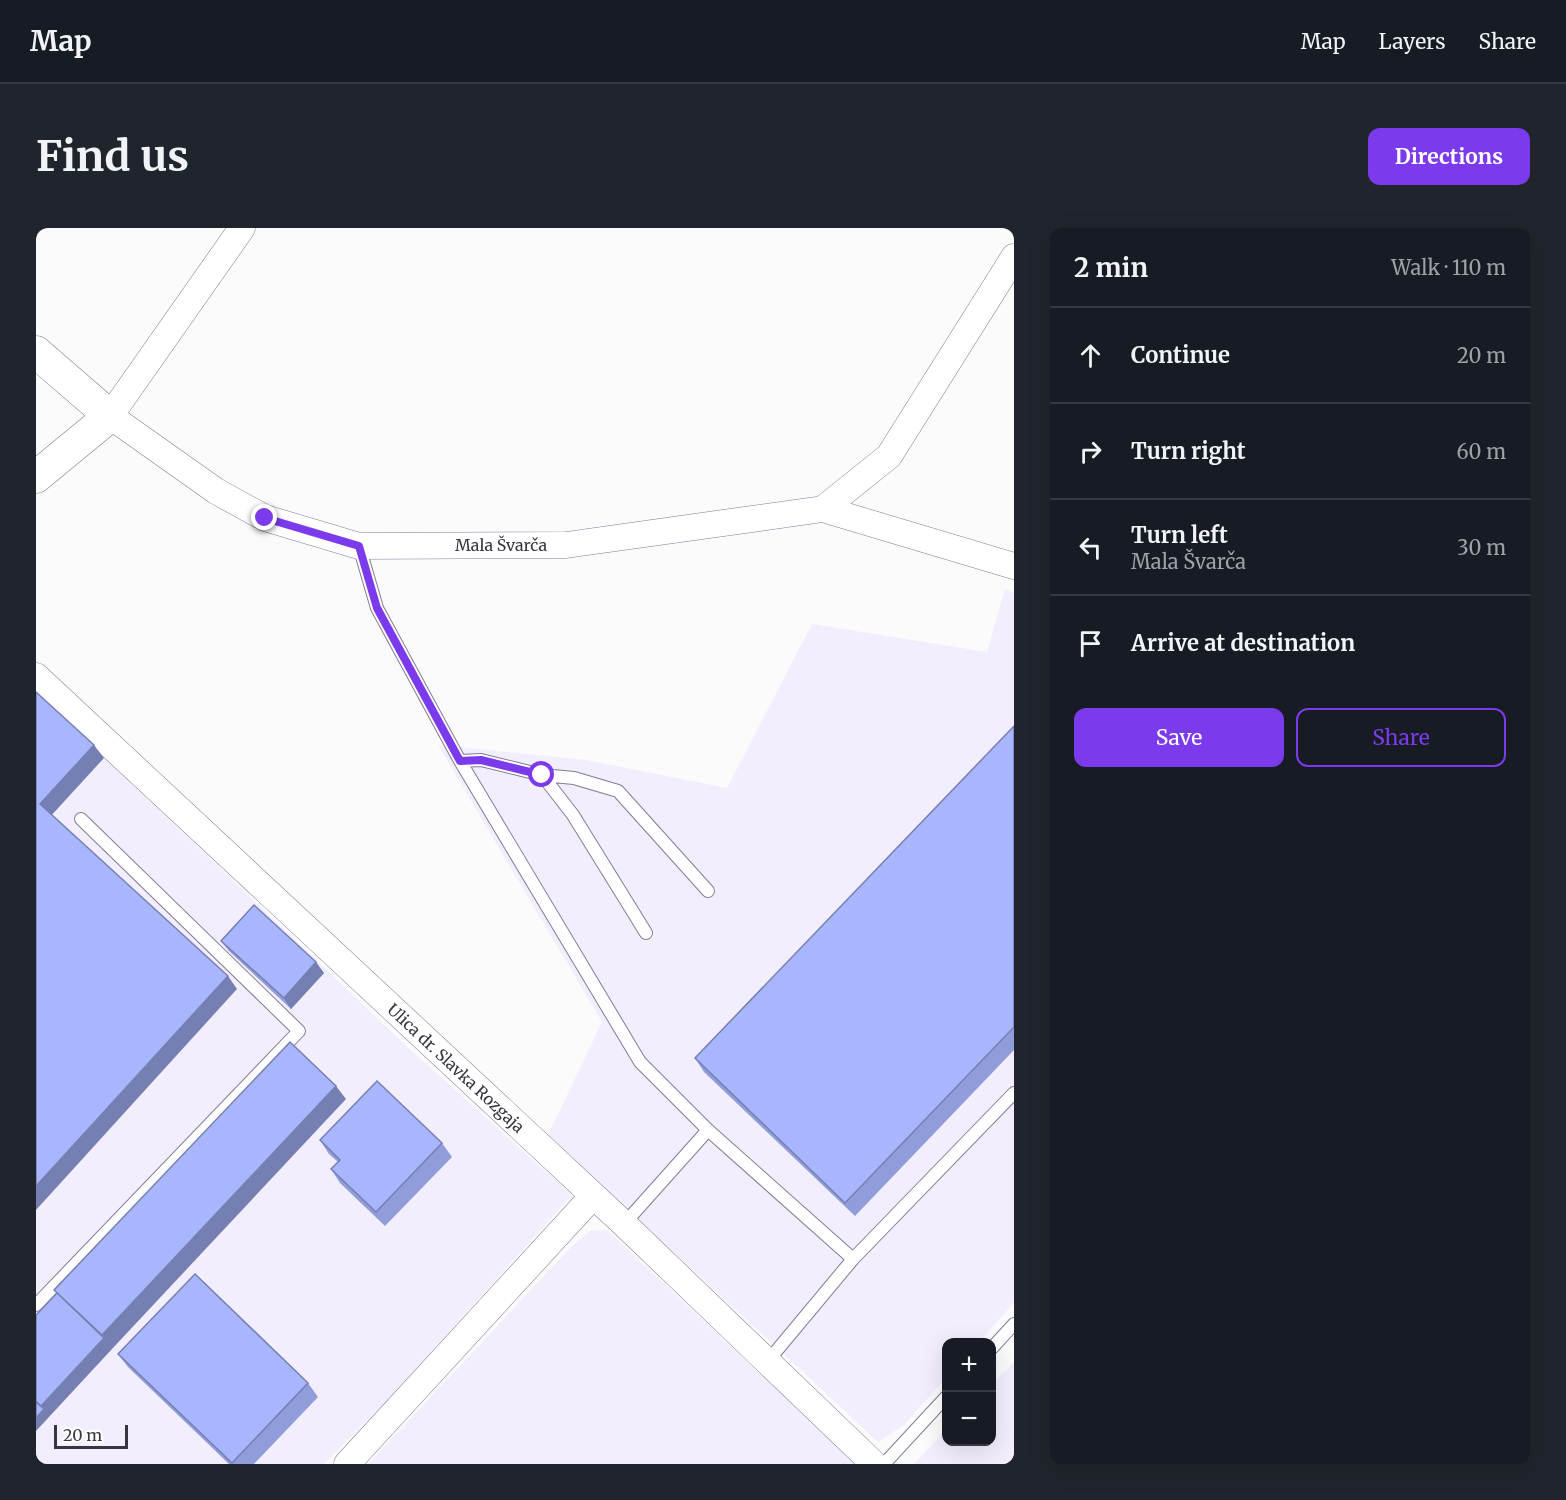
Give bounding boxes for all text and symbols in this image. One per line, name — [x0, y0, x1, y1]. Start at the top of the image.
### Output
text: Map — [30, 23, 92, 59]
text: Map — [1301, 28, 1346, 55]
text: Layers — [1379, 28, 1446, 55]
text: Share — [1479, 28, 1536, 55]
button: Directions — [1368, 128, 1530, 185]
text: Find us — [36, 130, 189, 182]
text: 2 min — [1074, 251, 1148, 284]
text: Walk · 110 m — [1391, 255, 1506, 280]
icon: ahead — [1074, 339, 1107, 372]
text: Continue — [1131, 341, 1230, 369]
text: 20 m — [1457, 343, 1506, 368]
icon: right — [1074, 435, 1107, 468]
text: Turn right — [1131, 437, 1245, 465]
text: 60 m — [1456, 439, 1506, 464]
route end — [251, 504, 277, 530]
text: Turn left — [1131, 521, 1228, 549]
icon: left — [1074, 531, 1107, 564]
street label: Mala Švarča — [455, 535, 547, 555]
text: 30 m — [1457, 535, 1506, 560]
text: Mala Švarča — [1131, 549, 1246, 574]
icon: arrive — [1074, 627, 1107, 660]
text: Arrive at destination — [1131, 629, 1355, 657]
button: Save — [1074, 708, 1284, 767]
button: Share — [1296, 708, 1506, 767]
route start — [528, 761, 554, 787]
street label: Ulica dr. Slavka Rozgaja — [383, 999, 529, 1137]
map controls — [942, 1338, 996, 1446]
button: + — [942, 1338, 996, 1392]
button: − — [942, 1392, 996, 1446]
scale bar — [54, 1422, 128, 1450]
text: 20 m — [63, 1425, 102, 1445]

